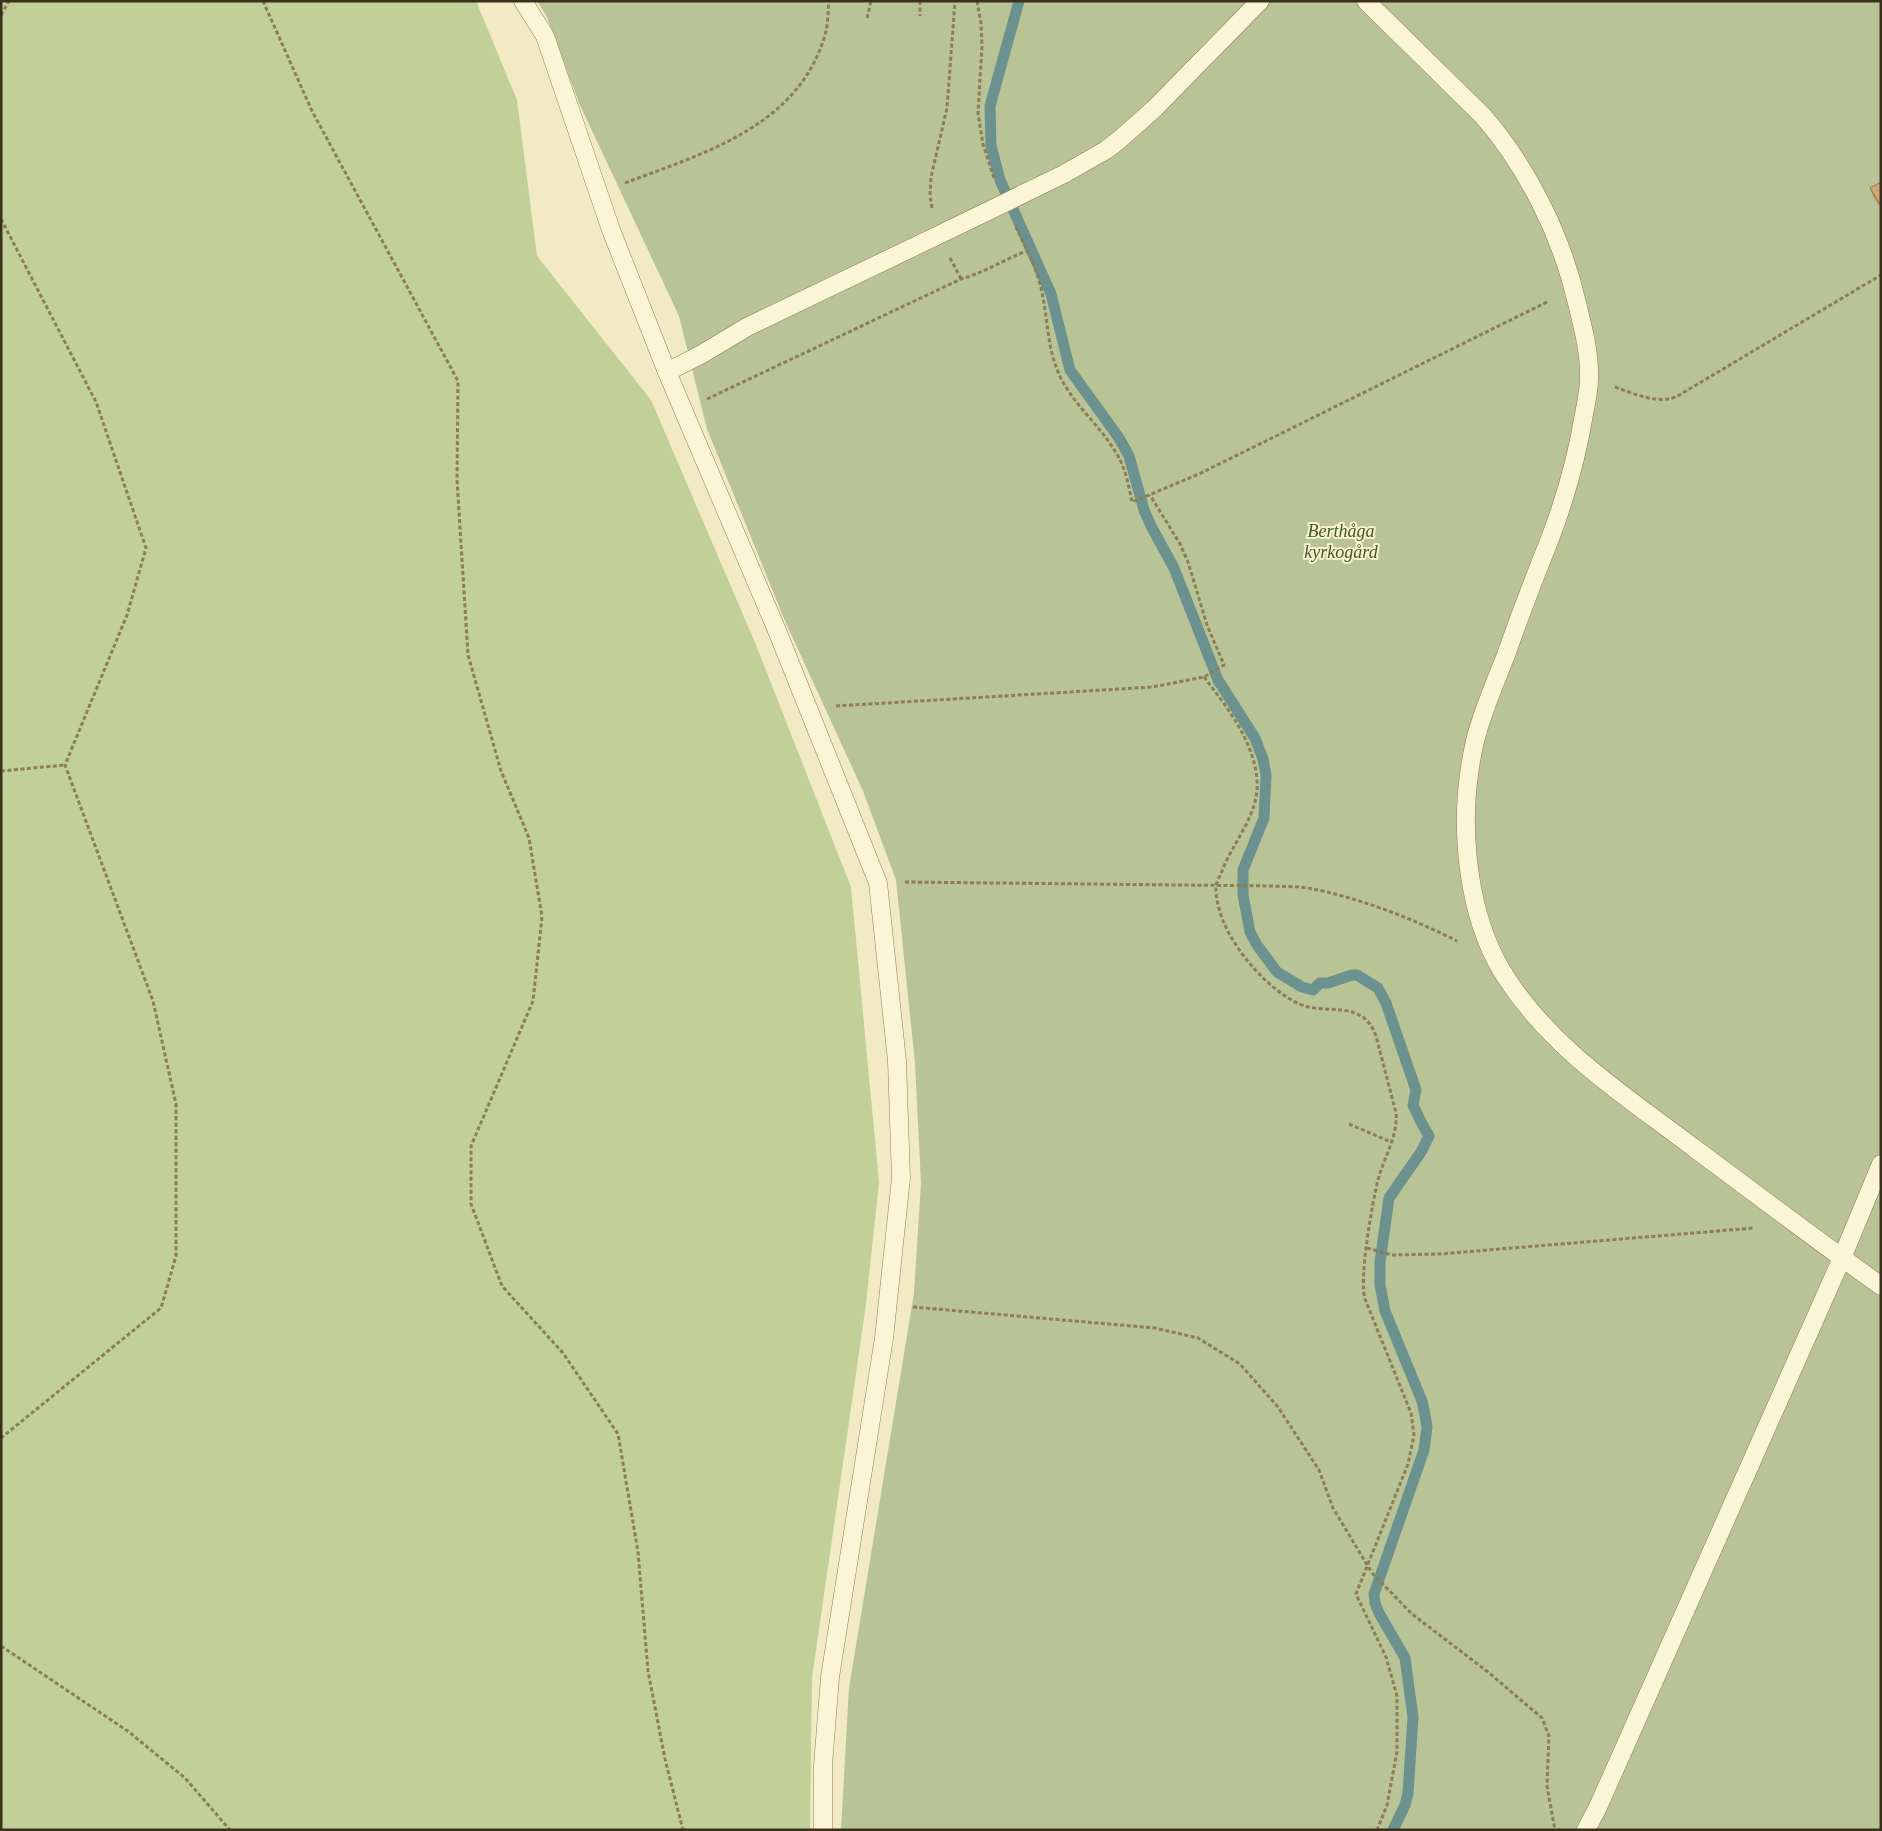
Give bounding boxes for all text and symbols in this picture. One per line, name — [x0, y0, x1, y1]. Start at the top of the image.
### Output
park label: Berthåga kyrkogård — [1304, 521, 1379, 562]

